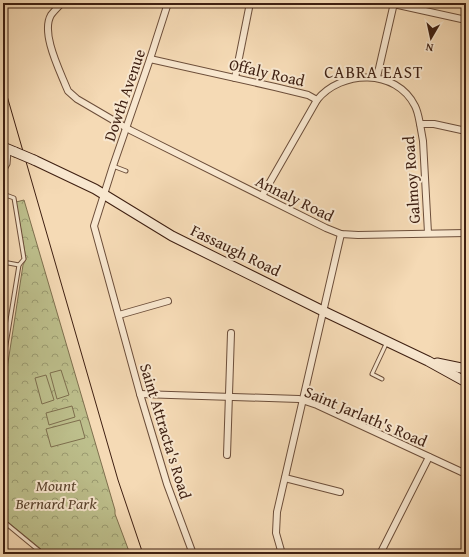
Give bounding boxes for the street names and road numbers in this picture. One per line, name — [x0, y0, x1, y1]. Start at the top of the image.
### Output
street label: Dowth Avenue — [97, 46, 151, 144]
street label: Offaly Road — [227, 52, 308, 92]
street label: Galmoy Road — [396, 135, 426, 225]
street label: Annaly Road — [252, 169, 339, 228]
street label: Fassaugh Road — [187, 218, 286, 282]
street label: Saint Attracta's Road — [134, 360, 198, 502]
street label: Saint Jarlath's Road — [301, 379, 432, 453]

